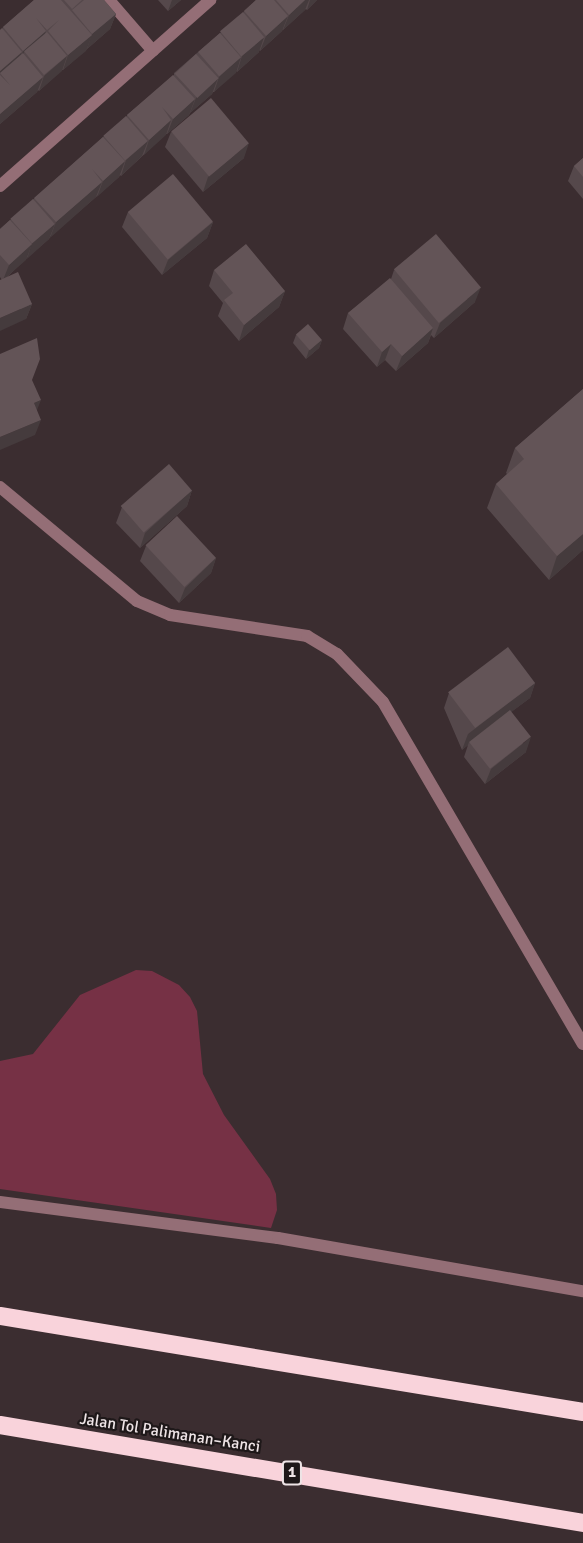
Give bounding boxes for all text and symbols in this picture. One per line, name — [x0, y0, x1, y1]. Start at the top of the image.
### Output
street label: Jalan Tol Palimanan–Kanci — [79, 1409, 261, 1457]
road number: 1 — [282, 1461, 302, 1485]

